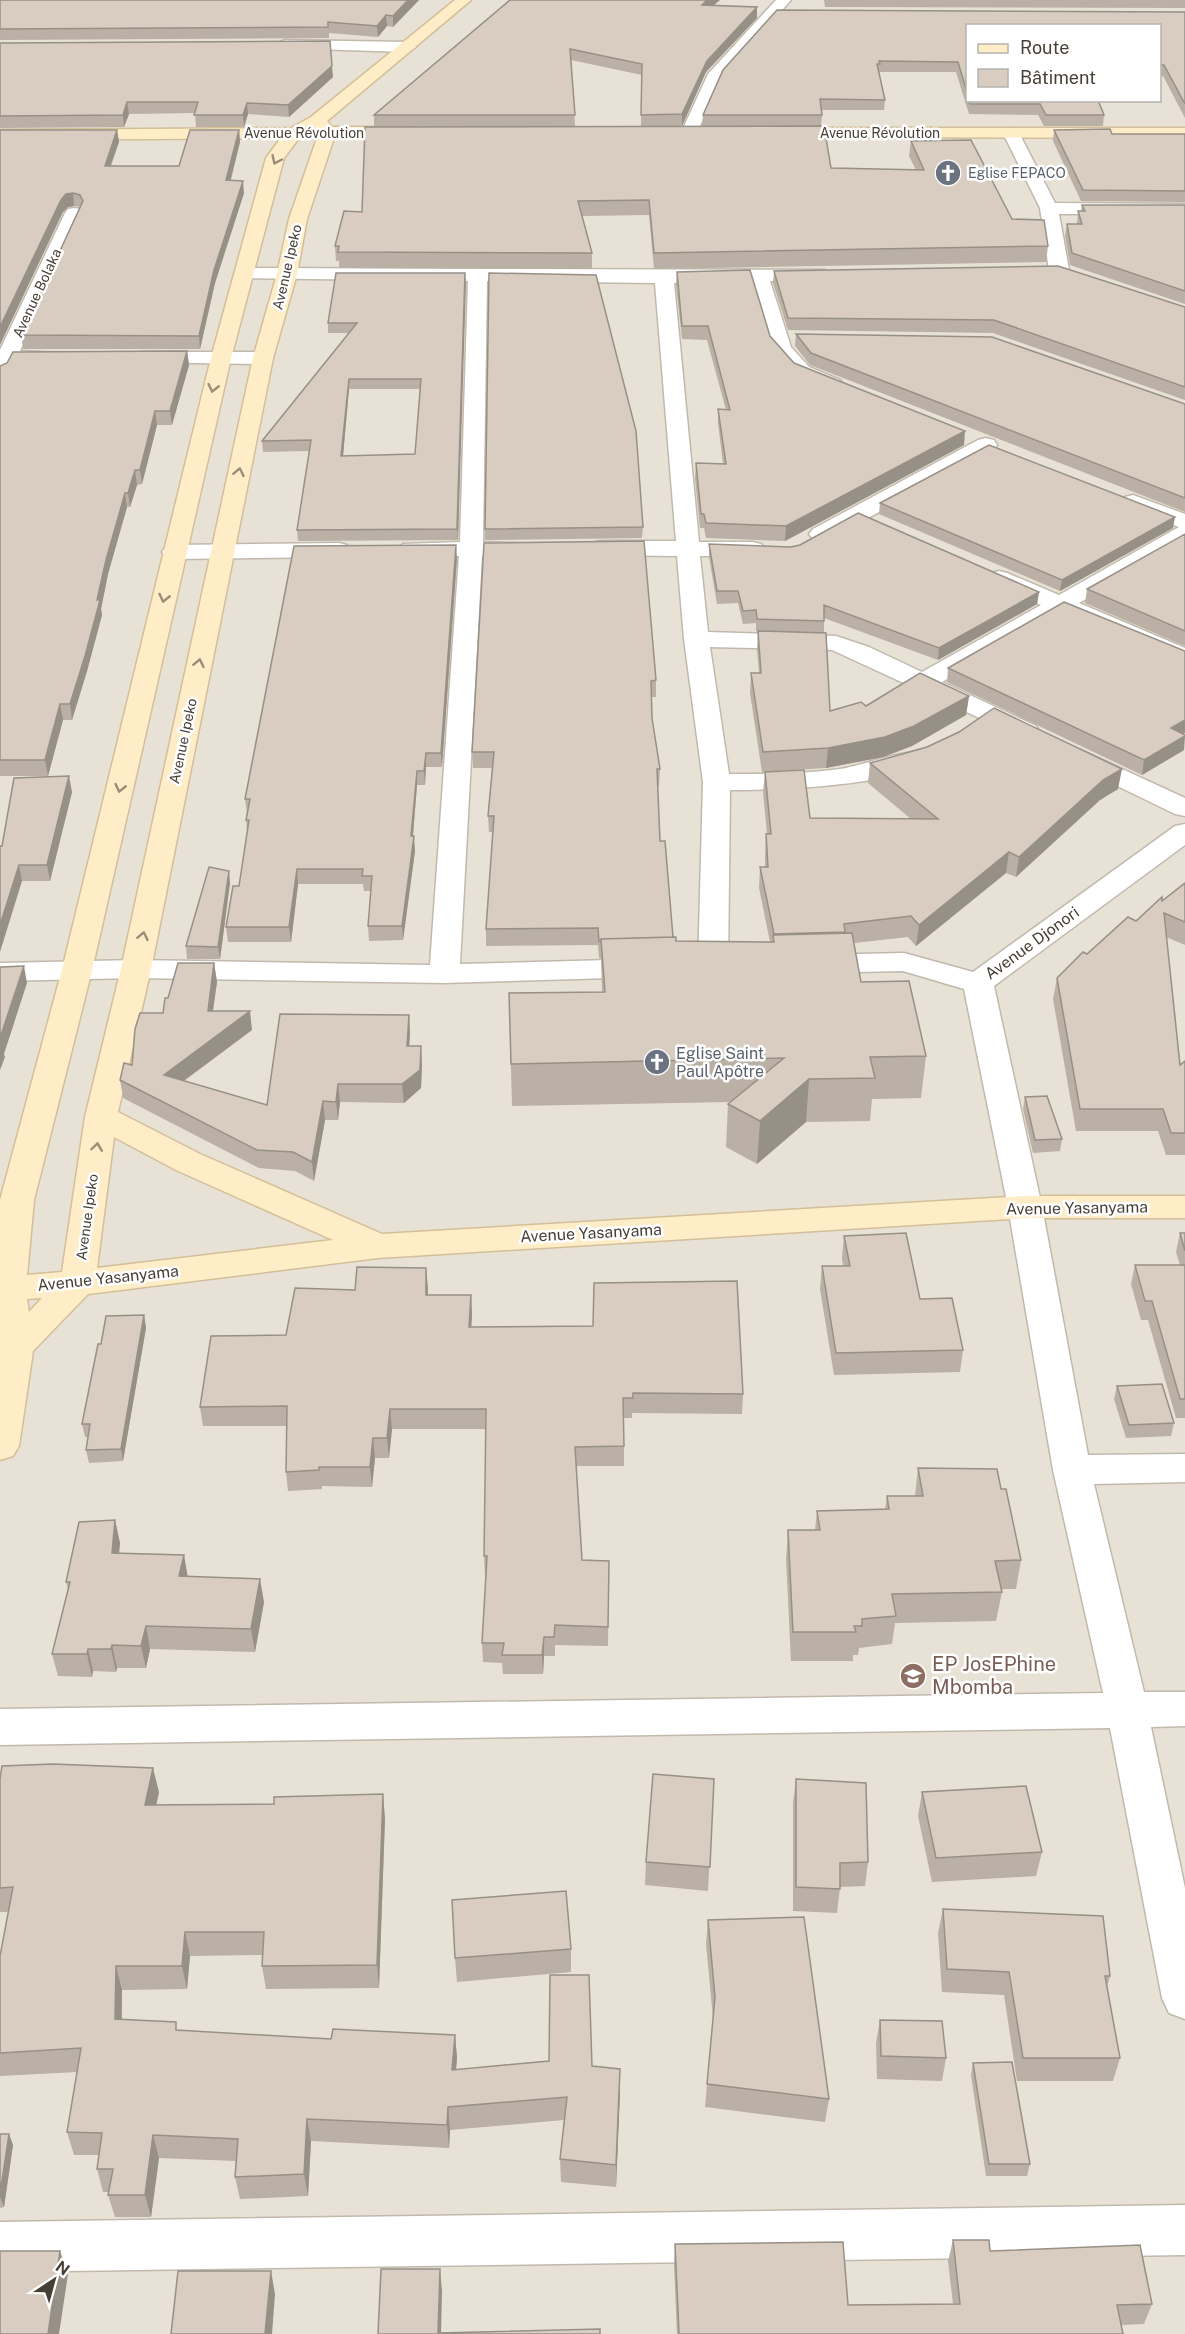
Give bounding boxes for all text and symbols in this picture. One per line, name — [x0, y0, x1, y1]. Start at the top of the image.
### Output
legend — [966, 24, 1161, 102]
text: Route — [1020, 37, 1069, 58]
text: Bâtiment — [1020, 67, 1096, 88]
street label: Avenue Révolution — [244, 125, 364, 141]
street label: Avenue Révolution — [820, 125, 940, 141]
one-way arrow — [272, 153, 284, 164]
church icon: Eglise FEPACO — [933, 158, 963, 188]
place label: Eglise FEPACO — [968, 165, 1066, 181]
street label: Avenue Ipeko — [269, 223, 305, 311]
street label: Avenue Bolaka — [9, 246, 65, 340]
one-way arrow — [208, 383, 221, 393]
one-way arrow — [232, 467, 245, 477]
one-way arrow — [158, 593, 171, 603]
one-way arrow — [192, 658, 205, 668]
street label: Avenue Ipeko — [166, 697, 200, 785]
one-way arrow — [114, 783, 127, 793]
street label: Avenue Djonori — [981, 903, 1083, 983]
one-way arrow — [136, 931, 149, 941]
place label: Eglise Saint Paul Apôtre — [676, 1044, 764, 1081]
church icon: Eglise Saint Paul Apôtre — [642, 1047, 672, 1077]
one-way arrow — [90, 1142, 102, 1152]
street label: Avenue Ipeko — [73, 1173, 101, 1261]
street label: Avenue Yasanyama — [1006, 1197, 1148, 1219]
street label: Avenue Yasanyama — [520, 1220, 662, 1246]
street label: Avenue Yasanyama — [36, 1261, 180, 1295]
place label: EP JosEPhine Mbomba — [932, 1652, 1056, 1699]
school or university icon: EP JosEPhine Mbomba — [898, 1661, 928, 1691]
north arrow — [24, 2250, 84, 2310]
text: N — [52, 2257, 73, 2280]

